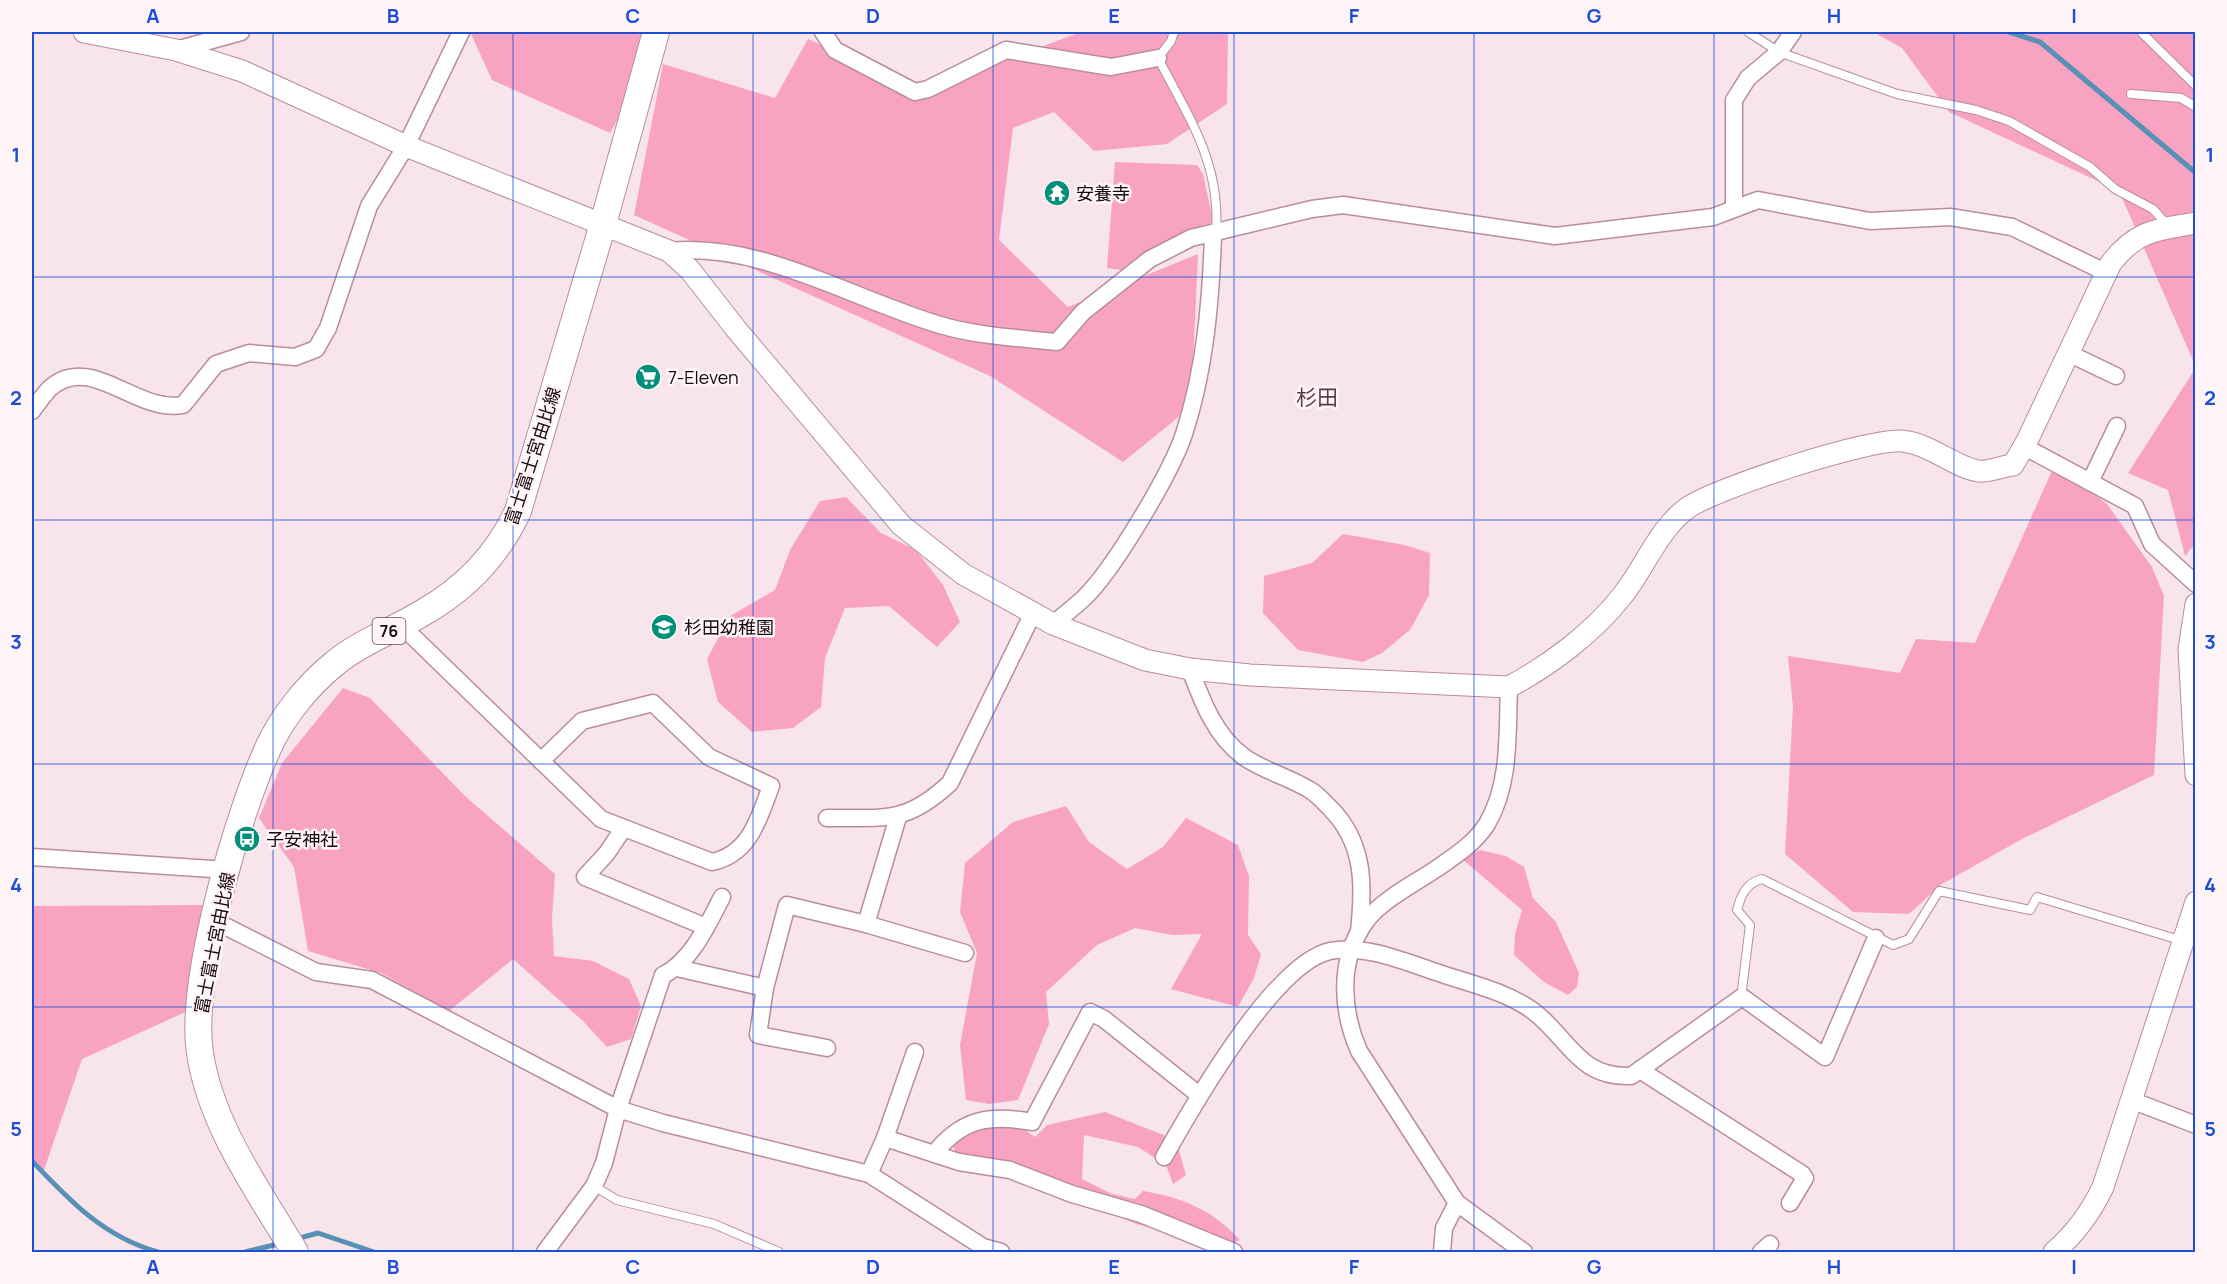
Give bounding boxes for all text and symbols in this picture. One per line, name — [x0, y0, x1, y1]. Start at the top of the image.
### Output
text: A — [146, 2, 160, 29]
text: B — [387, 2, 400, 29]
text: C — [626, 2, 640, 29]
text: D — [866, 2, 880, 29]
text: E — [1108, 2, 1120, 29]
text: F — [1349, 2, 1360, 29]
text: G — [1587, 2, 1602, 29]
text: H — [1827, 2, 1841, 29]
text: I — [2071, 2, 2077, 29]
text: 1 — [12, 141, 20, 168]
text: 1 — [2206, 141, 2214, 168]
temple icon: 安養寺 — [1042, 178, 1072, 208]
place label: 安養寺 — [1076, 181, 1130, 205]
supermarket icon: 7-Eleven — [633, 362, 663, 392]
place label: 7-Eleven — [668, 365, 739, 389]
district label: 杉田 — [1296, 383, 1338, 411]
text: 2 — [10, 384, 22, 411]
street label: 富士富士宮由比線 — [498, 384, 566, 528]
text: 2 — [2204, 384, 2216, 411]
school or university icon: 杉田幼稚園 — [649, 612, 679, 642]
place label: 杉田幼稚園 — [684, 615, 774, 639]
road number: 76 — [372, 618, 406, 644]
text: 3 — [10, 628, 22, 655]
text: 3 — [2204, 628, 2216, 655]
bus stop icon: 子安神社 — [232, 824, 262, 854]
place label: 子安神社 — [266, 827, 338, 851]
street label: 富士富士宮由比線 — [188, 870, 240, 1016]
text: 4 — [10, 871, 22, 898]
text: 4 — [2204, 871, 2216, 898]
text: 5 — [10, 1115, 22, 1142]
text: 5 — [2204, 1115, 2216, 1142]
text: A — [146, 1253, 160, 1280]
text: B — [387, 1253, 400, 1280]
text: C — [626, 1253, 640, 1280]
text: D — [866, 1253, 880, 1280]
text: E — [1108, 1253, 1120, 1280]
text: F — [1349, 1253, 1360, 1280]
text: G — [1587, 1253, 1602, 1280]
text: H — [1827, 1253, 1841, 1280]
text: I — [2071, 1253, 2077, 1280]

